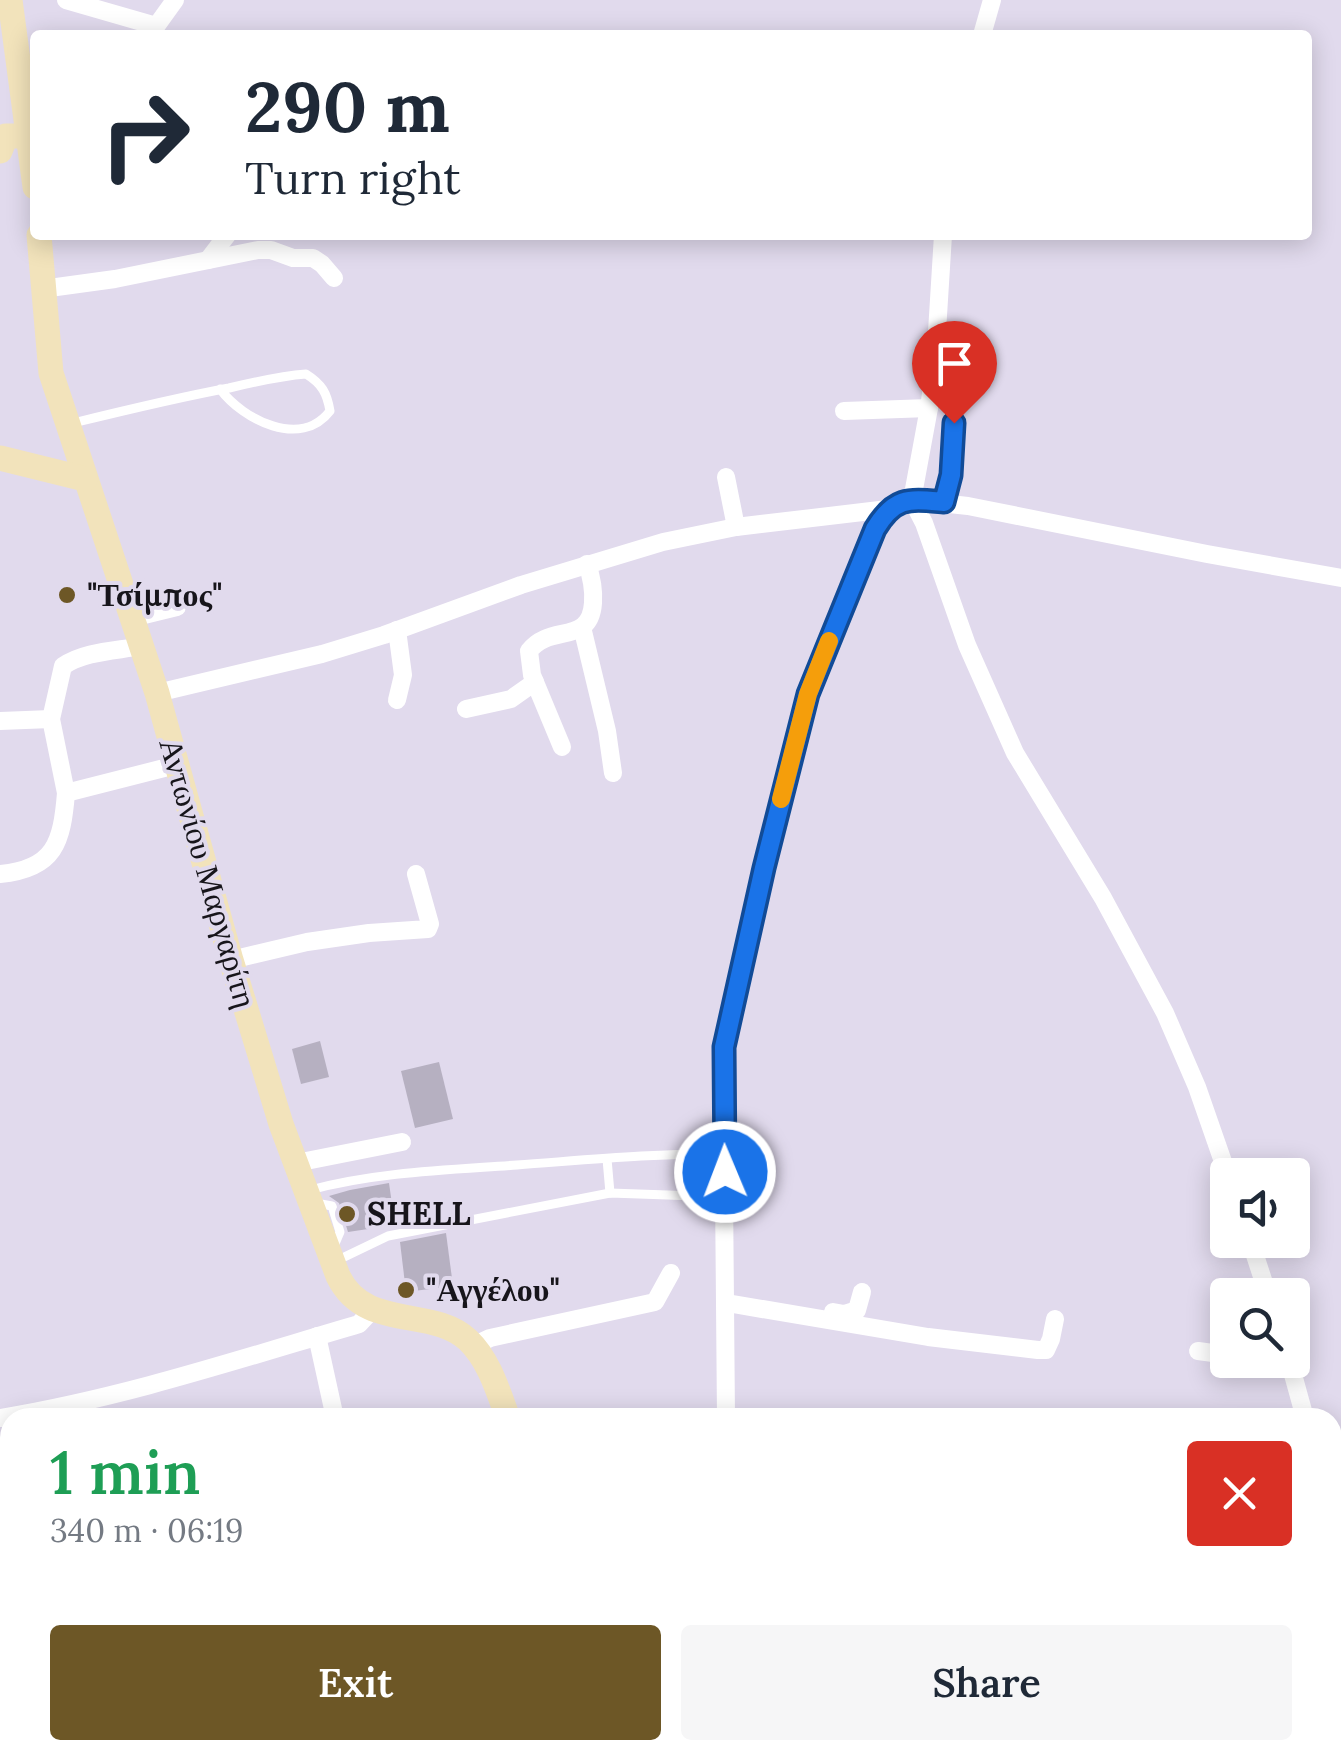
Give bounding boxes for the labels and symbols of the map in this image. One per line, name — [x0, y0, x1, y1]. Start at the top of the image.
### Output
pin — [912, 321, 997, 424]
place label: "Τσίμπος" — [87, 574, 222, 615]
marker: "Τσίμπος" — [56, 584, 78, 606]
street label: Αντωνίου Μαργαρίτη — [150, 733, 267, 1012]
position arrow — [673, 1120, 777, 1224]
place label: SHELL — [367, 1193, 471, 1234]
marker: SHELL — [336, 1203, 358, 1225]
place label: "Αγγέλου" — [426, 1269, 560, 1310]
marker: "Αγγέλου" — [395, 1279, 417, 1301]

